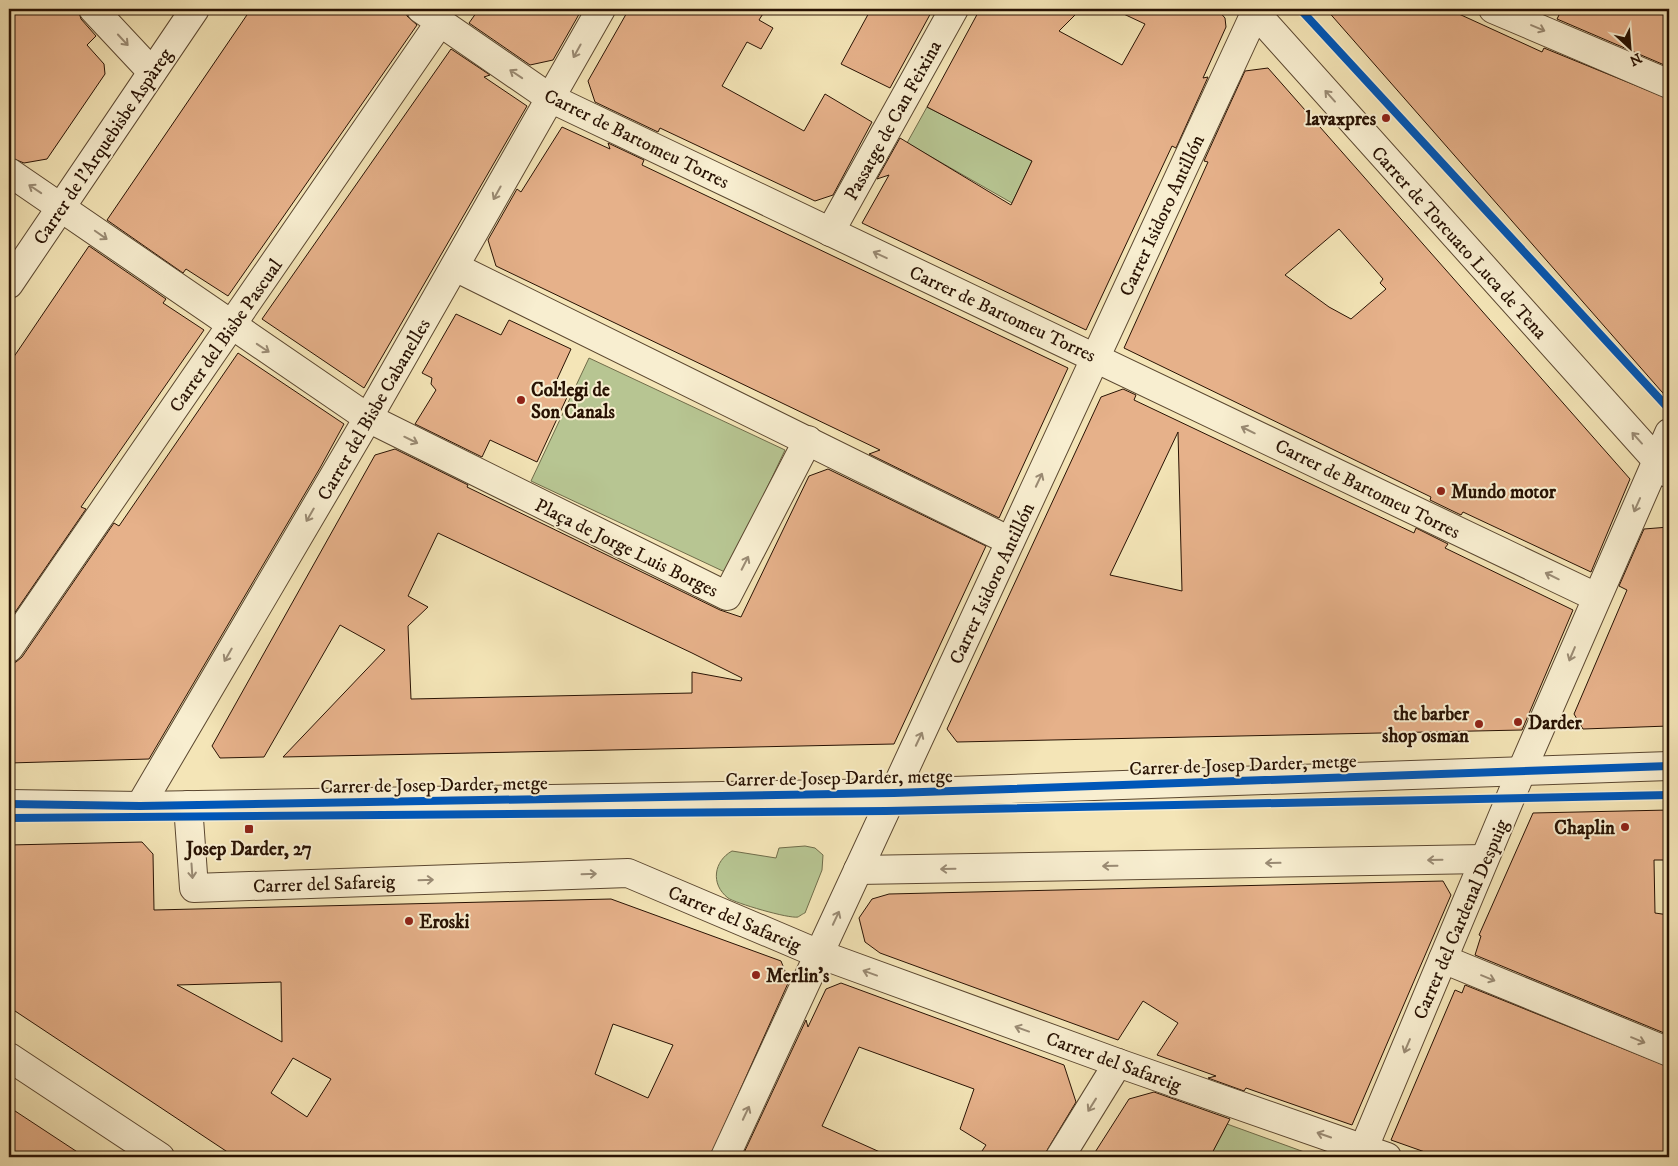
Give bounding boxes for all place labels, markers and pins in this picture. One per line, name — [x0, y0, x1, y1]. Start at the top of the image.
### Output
place label: lavaxpres — [1305, 108, 1377, 131]
marker: lavaxpres — [1380, 112, 1392, 124]
place label: Col·legi de Son Canals — [531, 379, 616, 424]
marker: Col·legi de Son Canals — [515, 394, 527, 406]
place label: Mundo motor — [1451, 481, 1557, 504]
marker: Mundo motor — [1435, 485, 1447, 497]
place label: the barber shop osman — [1382, 703, 1470, 748]
place label: Darder — [1528, 712, 1583, 735]
marker: Darder — [1512, 716, 1524, 728]
marker: the barber shop osman — [1473, 718, 1485, 730]
place label: Chaplin — [1554, 817, 1616, 840]
marker: Chaplin — [1619, 821, 1631, 833]
marker: Josep Darder, 27 — [243, 823, 255, 835]
place label: Josep Darder, 27 — [184, 838, 312, 861]
place label: Eroski — [419, 911, 470, 934]
marker: Eroski — [403, 915, 415, 927]
place label: Merlin's — [766, 965, 830, 988]
marker: Merlin's — [750, 969, 762, 981]

